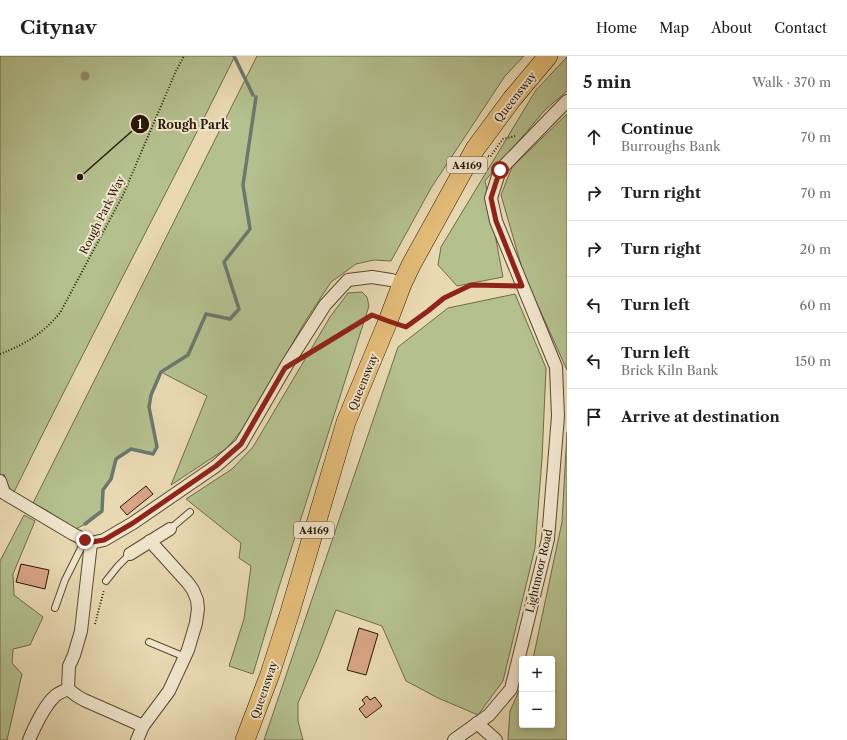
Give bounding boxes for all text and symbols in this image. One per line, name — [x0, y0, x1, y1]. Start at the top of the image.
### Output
text: Citynav — [20, 16, 97, 39]
text: Home — [596, 19, 637, 37]
text: Map — [659, 19, 689, 37]
text: About — [711, 19, 752, 37]
text: Contact — [774, 19, 827, 37]
street label: Queensway — [491, 68, 540, 125]
text: 5 min — [583, 72, 631, 92]
text: Walk · 370 m — [752, 74, 831, 90]
callout: Rough Park — [130, 112, 237, 136]
text: 1 — [137, 117, 143, 132]
text: Rough Park — [157, 117, 230, 132]
text: Continue — [621, 119, 693, 138]
icon: ahead — [583, 126, 605, 148]
text: 70 m — [801, 129, 831, 145]
text: Burroughs Bank — [621, 138, 721, 154]
road number: A4169 — [447, 157, 487, 173]
route start — [491, 161, 509, 179]
street label: Rough Park Way — [76, 173, 128, 256]
icon: right — [583, 182, 605, 204]
text: Turn right — [621, 183, 701, 202]
text: 70 m — [801, 185, 831, 201]
icon: right — [583, 238, 605, 260]
text: Turn right — [621, 239, 701, 258]
text: 20 m — [800, 241, 831, 257]
icon: left — [583, 294, 605, 316]
text: Turn left — [621, 295, 690, 314]
text: 60 m — [800, 297, 831, 313]
text: Turn left — [621, 343, 690, 362]
icon: left — [583, 350, 605, 372]
street label: Queensway — [345, 351, 381, 413]
text: 150 m — [795, 353, 831, 369]
text: Brick Kiln Bank — [621, 362, 718, 378]
icon: arrive — [583, 406, 605, 428]
text: Arrive at destination — [621, 407, 780, 426]
road number: A4169 — [294, 522, 334, 538]
street label: Lightmoor Road — [523, 528, 555, 614]
route end — [76, 531, 94, 549]
map controls — [519, 656, 555, 728]
button: + — [519, 656, 555, 692]
street label: Queensway — [248, 658, 281, 721]
button: − — [519, 692, 555, 728]

